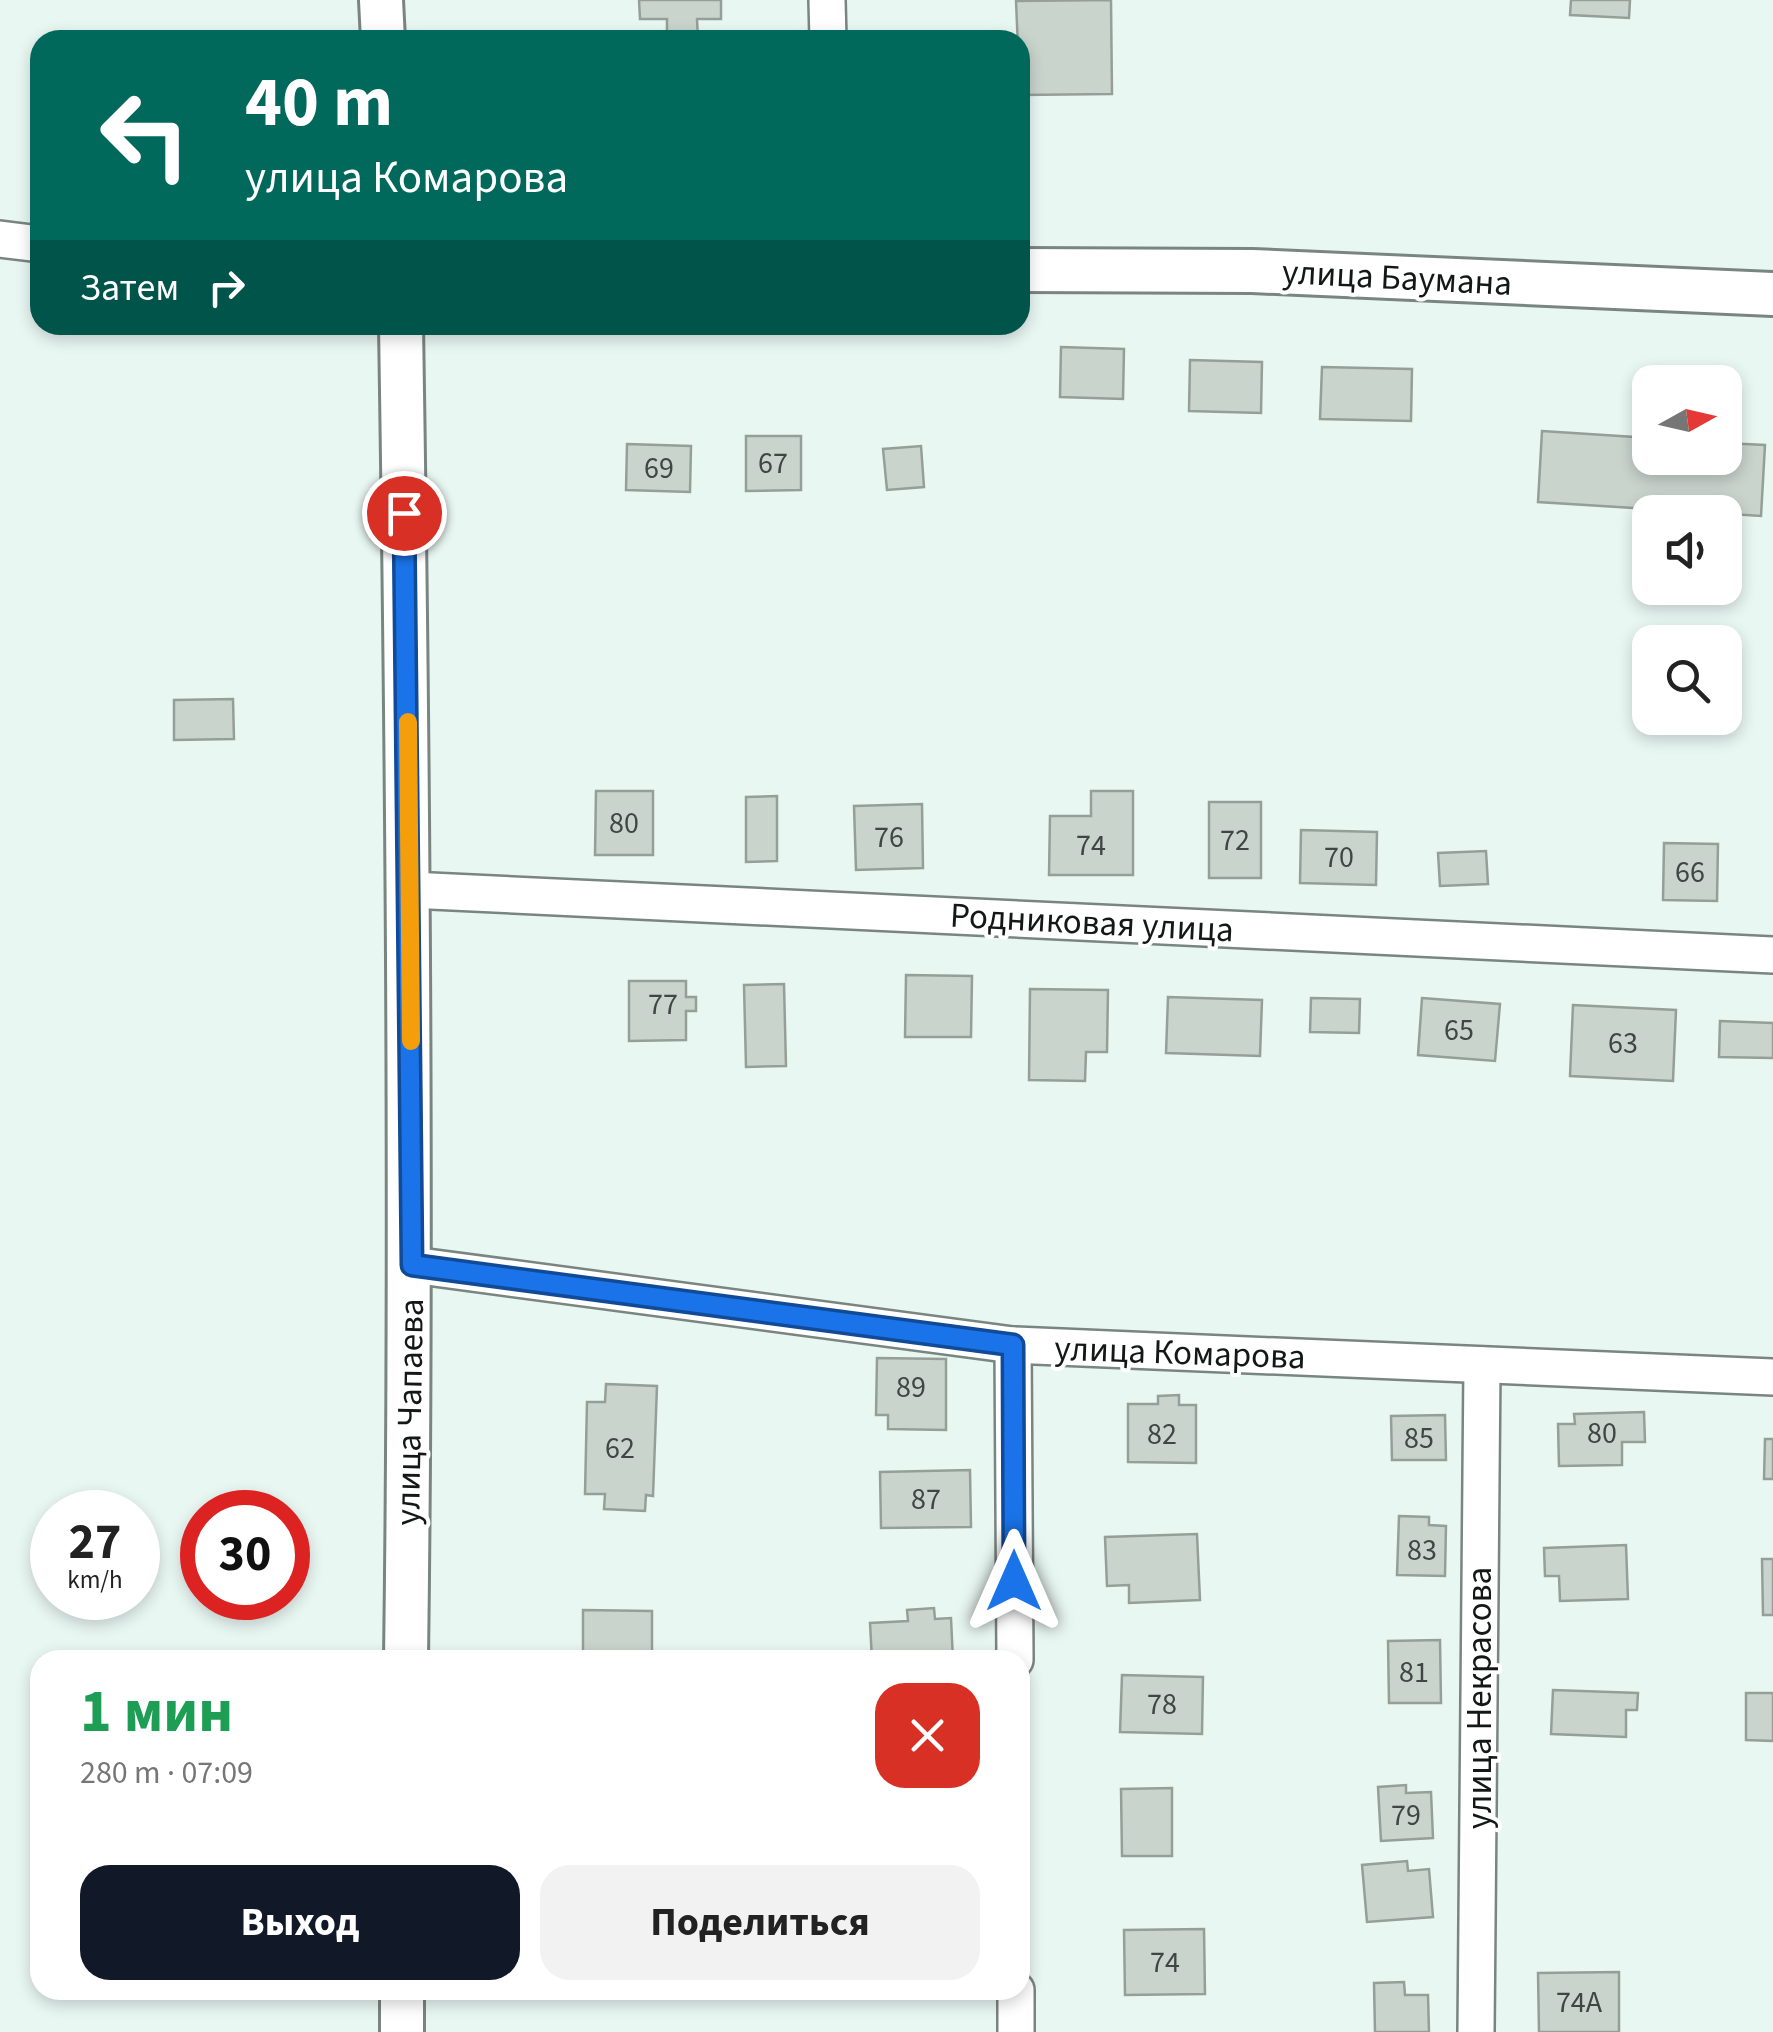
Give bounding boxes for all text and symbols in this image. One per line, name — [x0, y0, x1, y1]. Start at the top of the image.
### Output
text: 40 m — [245, 53, 393, 153]
icon: left — [80, 70, 210, 200]
text: улица Комарова — [245, 146, 568, 210]
street label: улица Баумана — [1281, 247, 1513, 309]
icon: right — [199, 260, 254, 315]
text: Затем — [80, 261, 179, 315]
north arrow — [1632, 365, 1742, 475]
map controls — [1632, 365, 1742, 735]
house number: 67 — [758, 442, 788, 485]
house number: 69 — [644, 447, 674, 490]
pin — [362, 471, 447, 556]
icon: arrive — [377, 486, 432, 541]
button: sound — [1632, 495, 1742, 605]
button: search — [1632, 625, 1742, 735]
house number: 80 — [609, 802, 639, 845]
house number: 76 — [874, 816, 904, 859]
house number: 72 — [1220, 819, 1250, 862]
house number: 74 — [1076, 824, 1106, 867]
house number: 70 — [1324, 836, 1354, 879]
house number: 66 — [1675, 851, 1705, 894]
street label: Родниковая улица — [949, 891, 1235, 955]
house number: 77 — [648, 983, 678, 1026]
house number: 65 — [1444, 1009, 1474, 1052]
house number: 63 — [1608, 1022, 1638, 1065]
street label: улица Чапаева — [383, 1298, 437, 1526]
street label: улица Комарова — [1053, 1324, 1306, 1382]
house number: 89 — [896, 1366, 926, 1409]
house number: 80 — [1587, 1412, 1617, 1455]
house number: 82 — [1147, 1413, 1177, 1456]
house number: 85 — [1404, 1417, 1434, 1460]
house number: 62 — [605, 1427, 635, 1470]
house number: 87 — [911, 1478, 941, 1521]
speed limit sign: 30 — [180, 1490, 310, 1620]
text: 27 — [69, 1507, 121, 1578]
position arrow — [962, 1529, 1066, 1633]
house number: 83 — [1407, 1529, 1437, 1572]
text: km/h — [67, 1562, 123, 1598]
street label: улица Некрасова — [1455, 1567, 1505, 1829]
house number: 81 — [1399, 1651, 1429, 1694]
text: 1 мин — [80, 1670, 233, 1755]
button: close — [875, 1683, 980, 1788]
house number: 78 — [1147, 1683, 1177, 1726]
text: 280 m · 07:09 — [80, 1750, 253, 1796]
house number: 79 — [1391, 1794, 1421, 1837]
button: Выход — [80, 1865, 520, 1980]
button: Поделиться — [540, 1865, 980, 1980]
house number: 74 — [1150, 1941, 1180, 1984]
house number: 74А — [1556, 1981, 1603, 2024]

